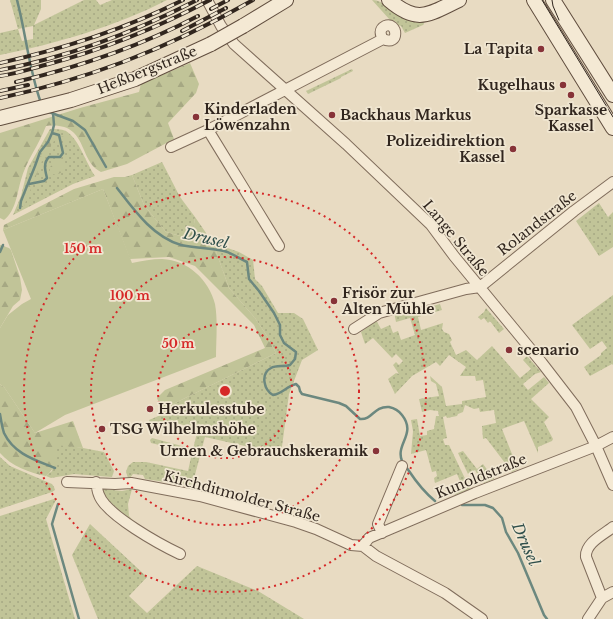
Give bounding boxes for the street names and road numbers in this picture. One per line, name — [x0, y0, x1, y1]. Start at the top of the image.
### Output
street label: Heßbergstraße — [94, 42, 200, 98]
street label: Rolandstraße — [494, 187, 580, 259]
street label: Lange Straße — [419, 196, 493, 280]
street label: Kunoldstraße — [433, 450, 529, 502]
street label: Kirchditmolder Straße — [162, 466, 322, 526]

